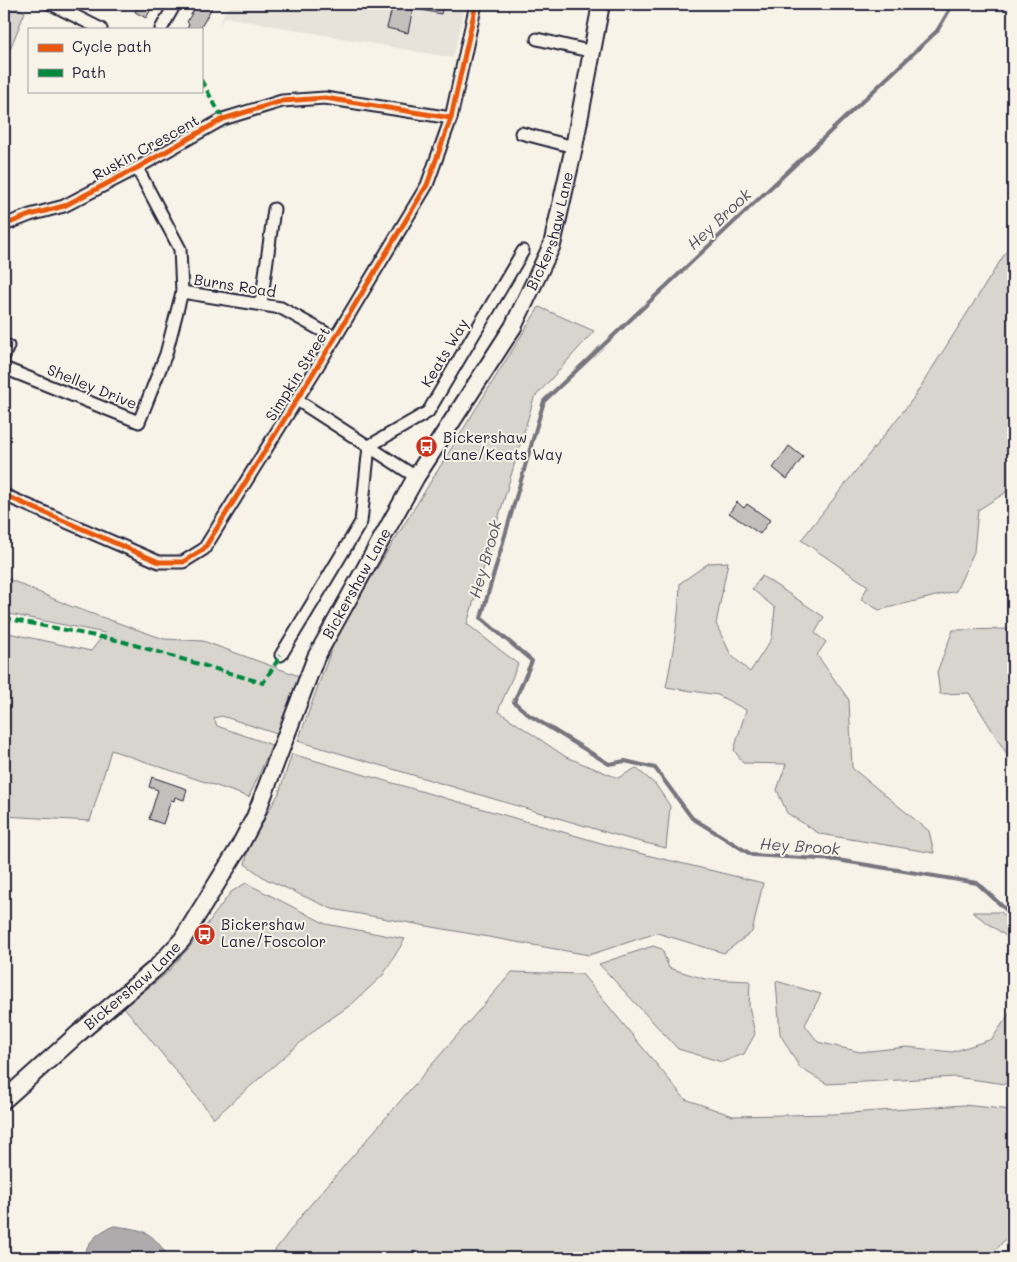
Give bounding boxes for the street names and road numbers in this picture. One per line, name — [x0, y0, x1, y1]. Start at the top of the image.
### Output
street label: Ruskin Crescent — [89, 110, 202, 185]
street label: Bickershaw Lane — [521, 170, 577, 293]
street label: Burns Road — [193, 269, 278, 301]
street label: Keats Way — [416, 314, 473, 391]
street label: Simpkin Street — [260, 323, 334, 424]
street label: Shelley Drive — [44, 359, 140, 413]
street label: Bickershaw Lane — [317, 524, 395, 642]
street label: Bickershaw Lane — [79, 937, 185, 1034]

